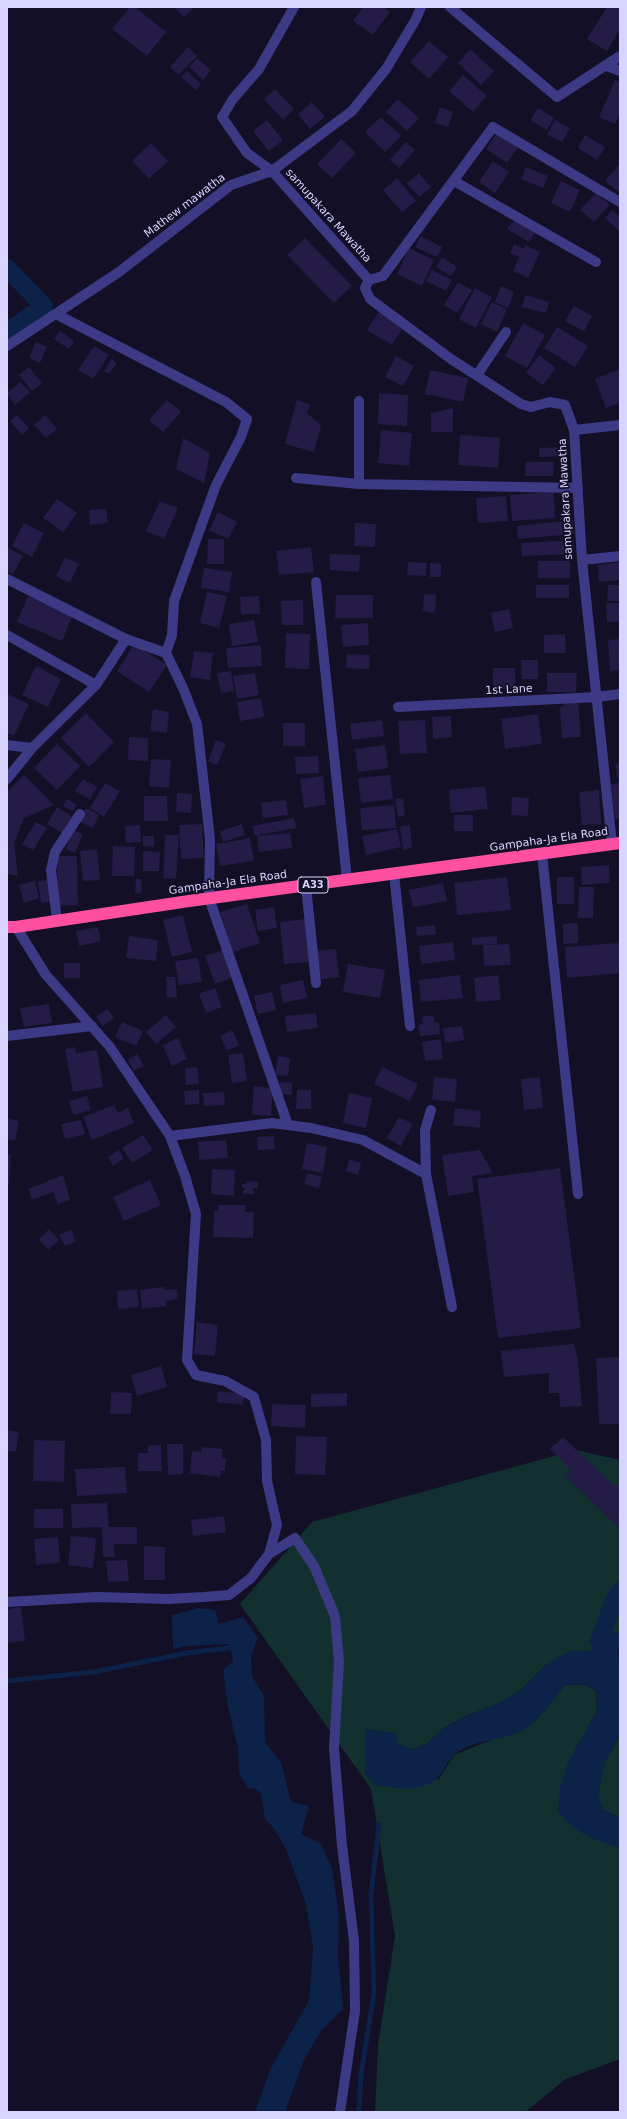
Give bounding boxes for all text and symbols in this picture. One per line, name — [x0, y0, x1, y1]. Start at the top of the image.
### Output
street label: samupakara Mawatha — [282, 166, 374, 266]
street label: Mathew mawatha — [142, 171, 228, 241]
street label: samupakara Mawatha — [556, 438, 576, 560]
street label: 1st Lane — [485, 682, 533, 698]
street label: Gampaha-Ja Ela Road — [489, 825, 609, 855]
street label: Gampaha-Ja Ela Road — [168, 868, 288, 898]
road number: A33 — [298, 877, 328, 893]

